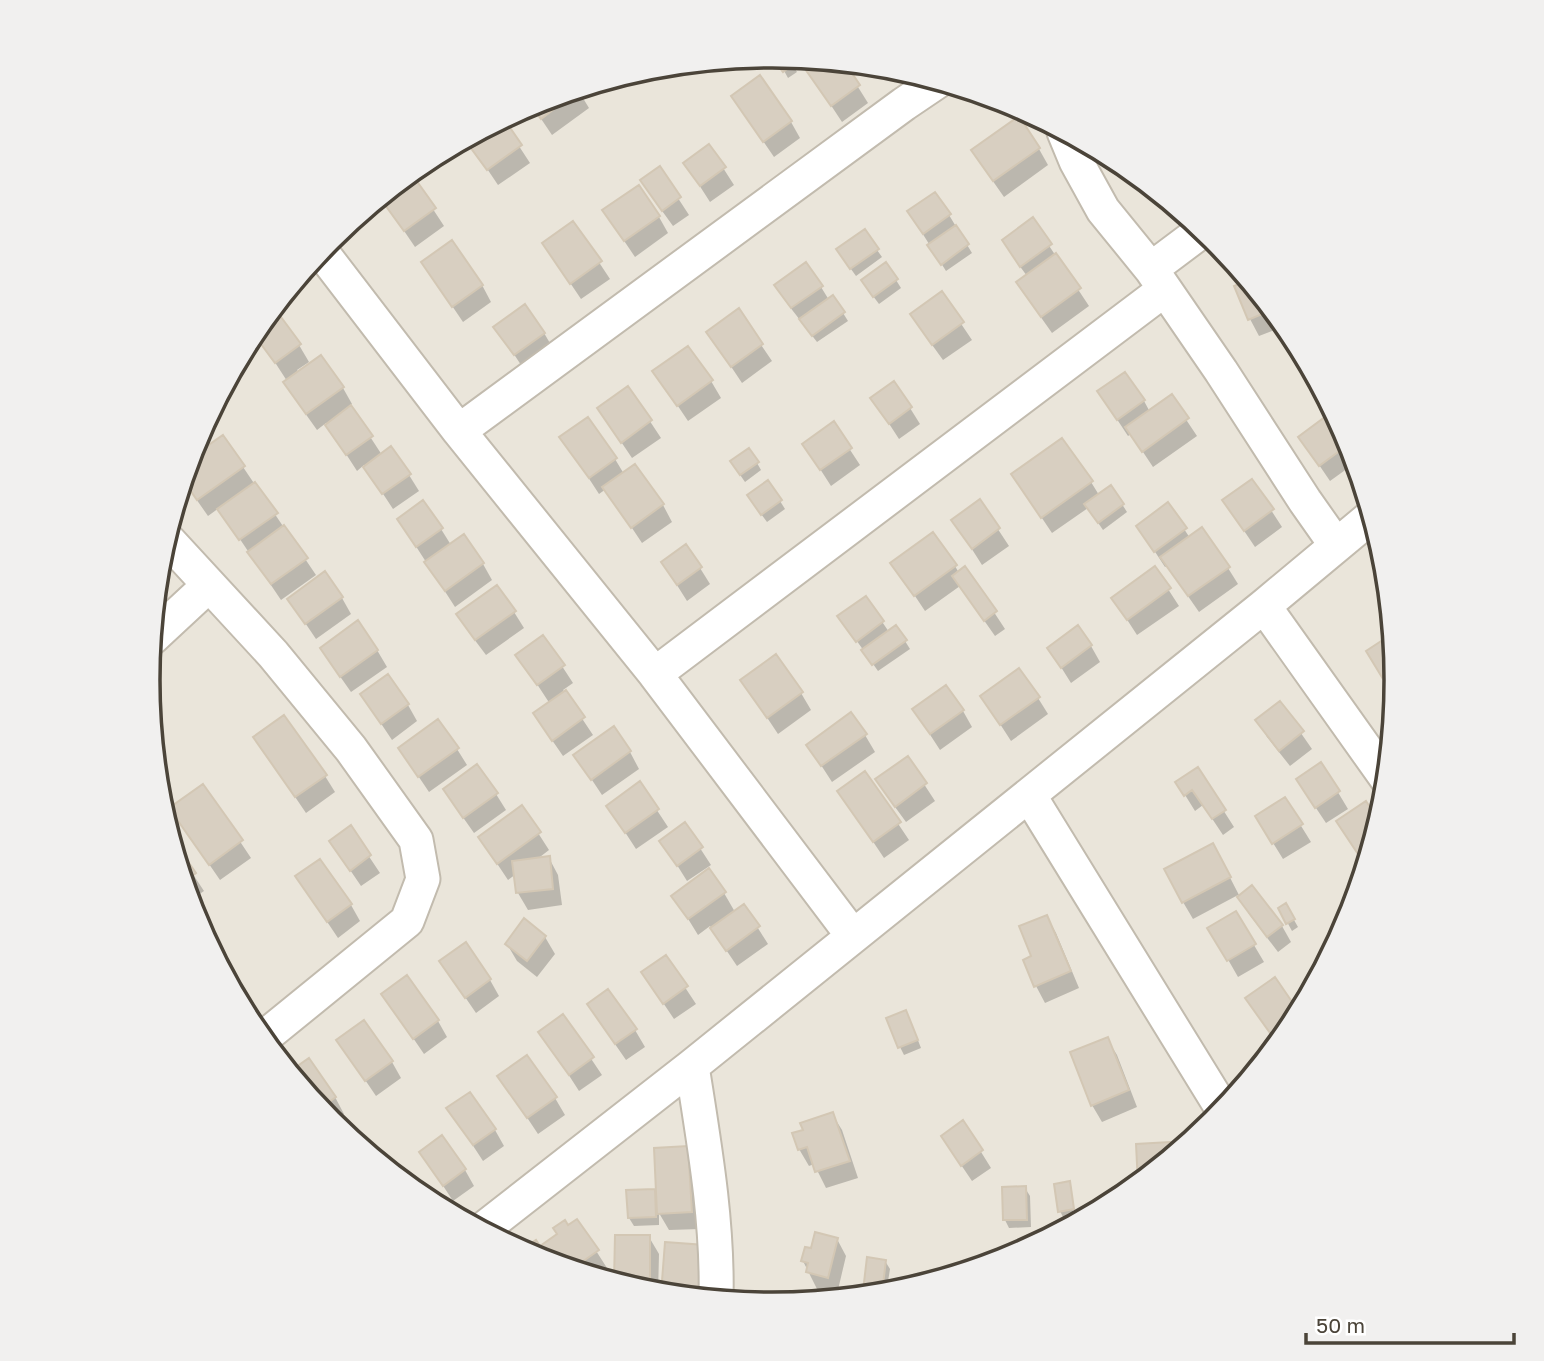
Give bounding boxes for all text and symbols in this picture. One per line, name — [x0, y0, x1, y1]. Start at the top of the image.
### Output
scale bar — [1306, 1302, 1514, 1346]
text: 50 m — [1316, 1312, 1365, 1338]

